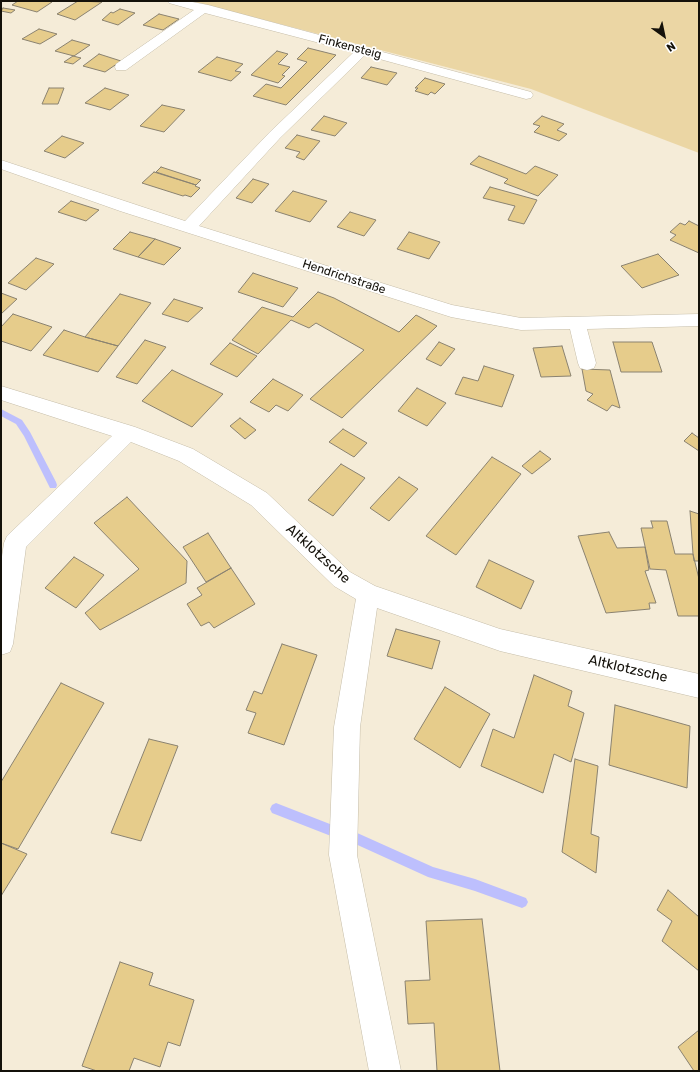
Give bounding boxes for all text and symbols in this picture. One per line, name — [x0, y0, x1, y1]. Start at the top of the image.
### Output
north arrow — [644, 16, 684, 56]
street label: Finkensteig — [317, 32, 383, 62]
text: N — [664, 39, 678, 54]
street label: Hendrichstraße — [301, 257, 387, 297]
street label: Altklotzsche — [282, 521, 354, 587]
street label: Altklotzsche — [587, 652, 669, 686]

